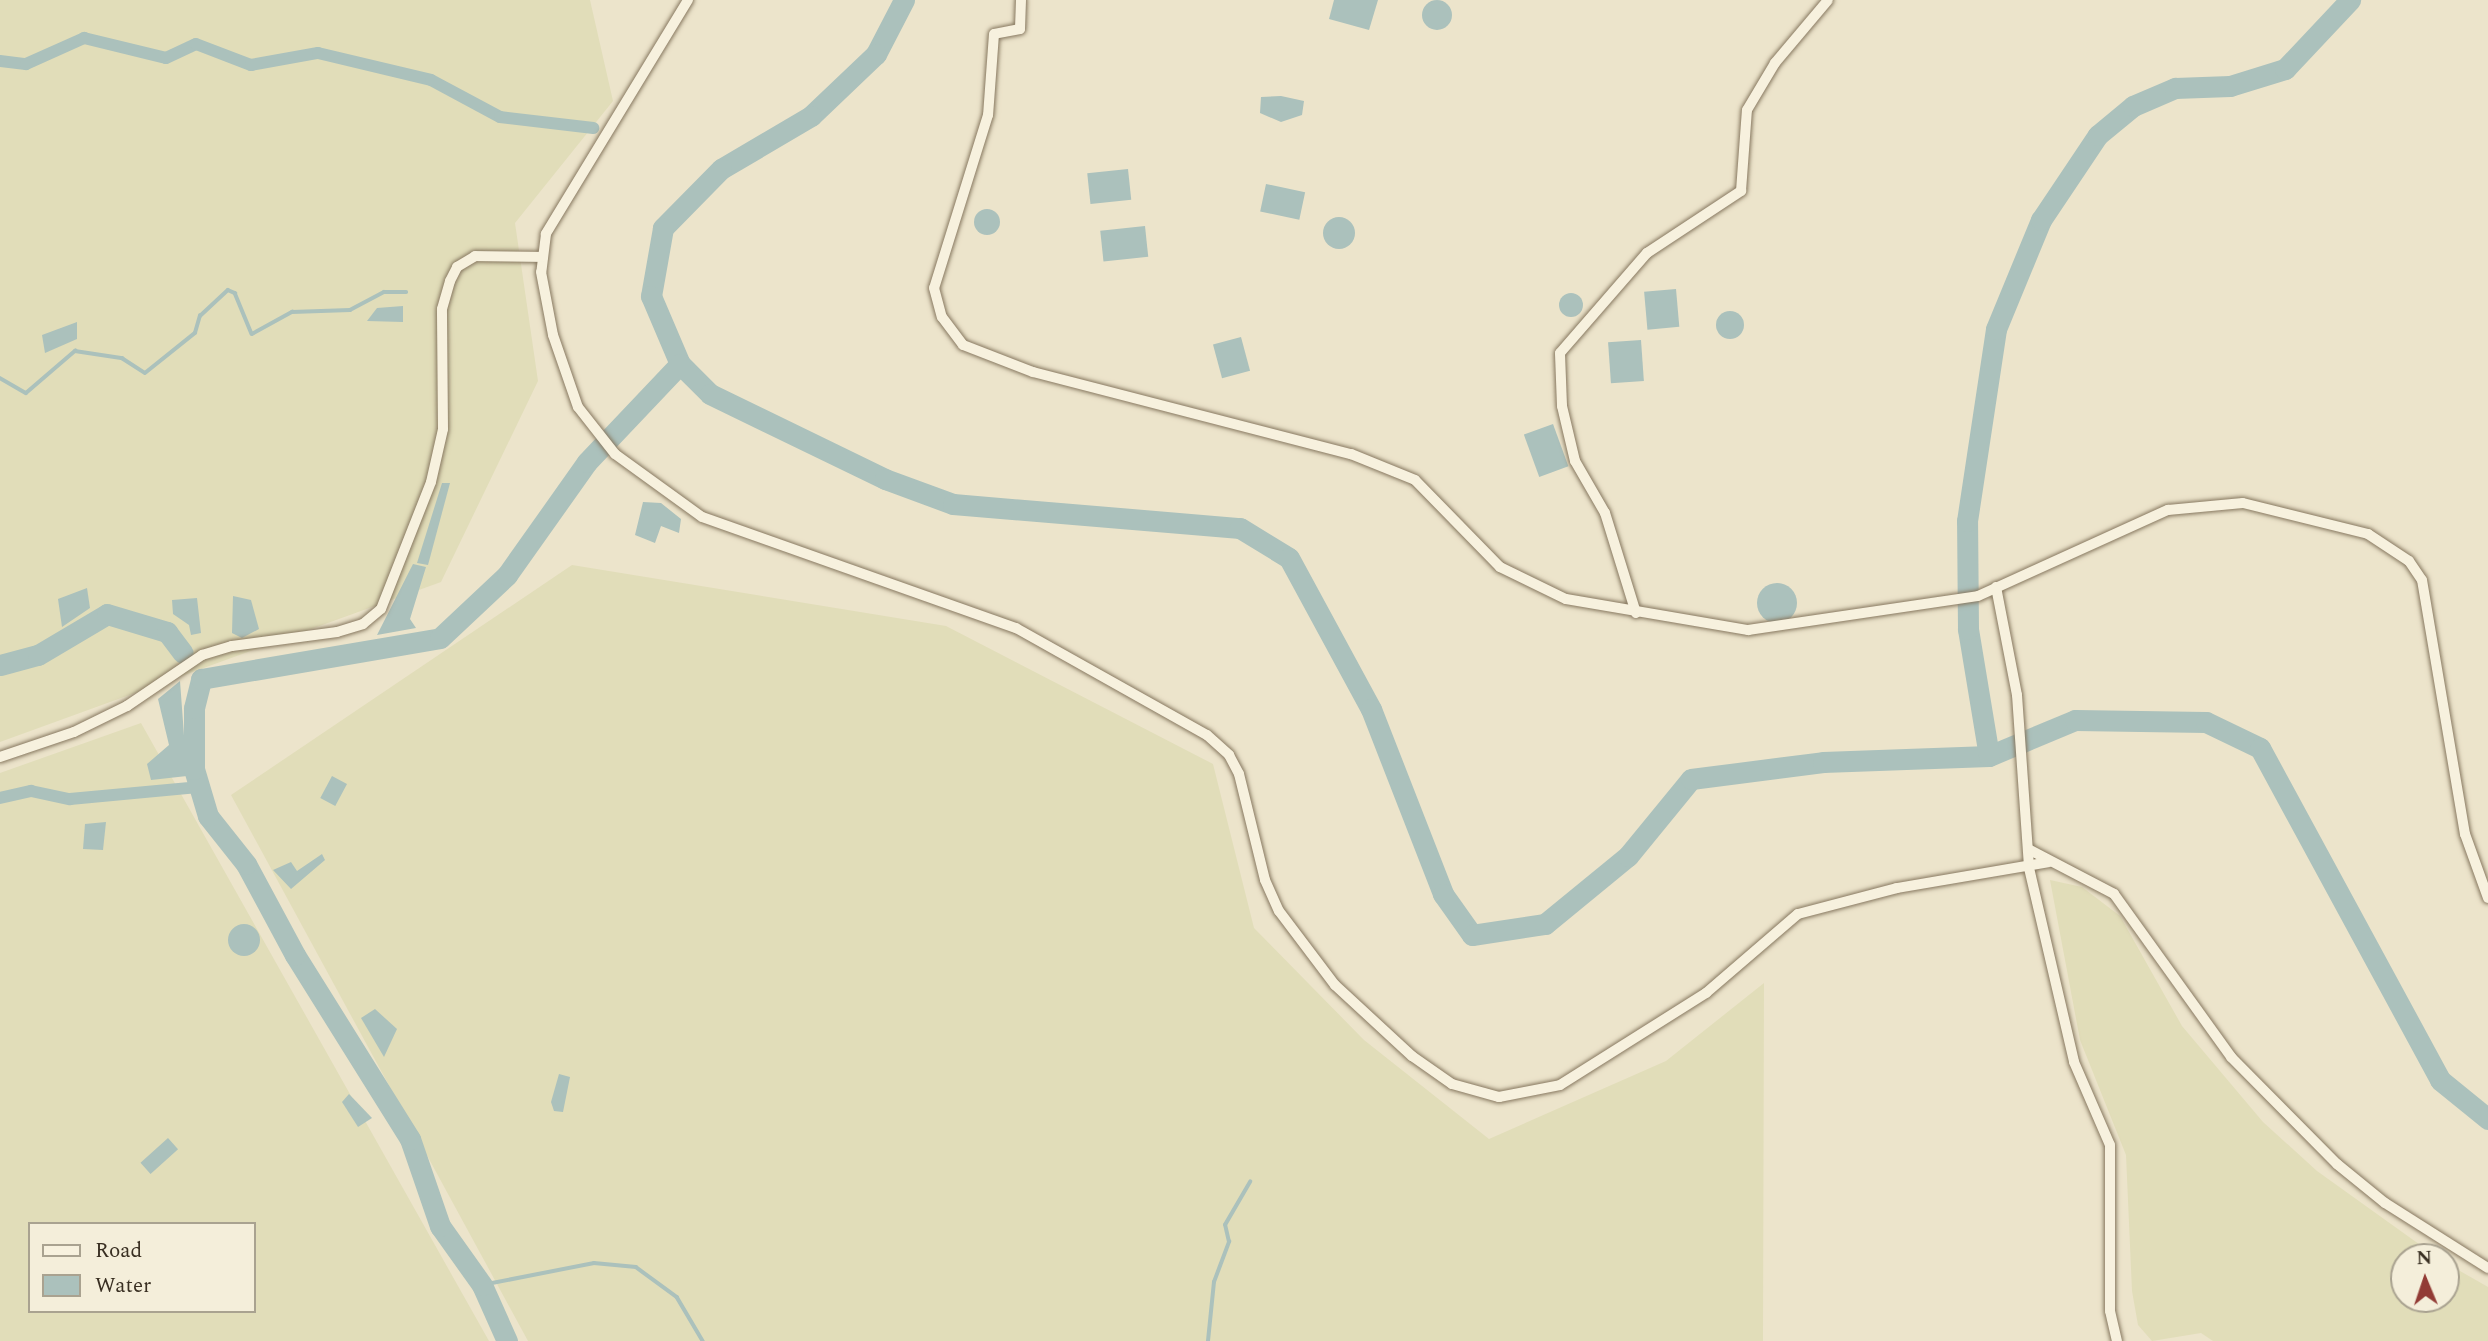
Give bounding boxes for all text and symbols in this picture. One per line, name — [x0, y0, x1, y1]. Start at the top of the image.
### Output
legend — [28, 1222, 256, 1313]
text: Road — [95, 1235, 142, 1267]
north arrow — [2390, 1243, 2460, 1313]
text: N — [2416, 1244, 2433, 1273]
text: Water — [95, 1270, 151, 1302]

